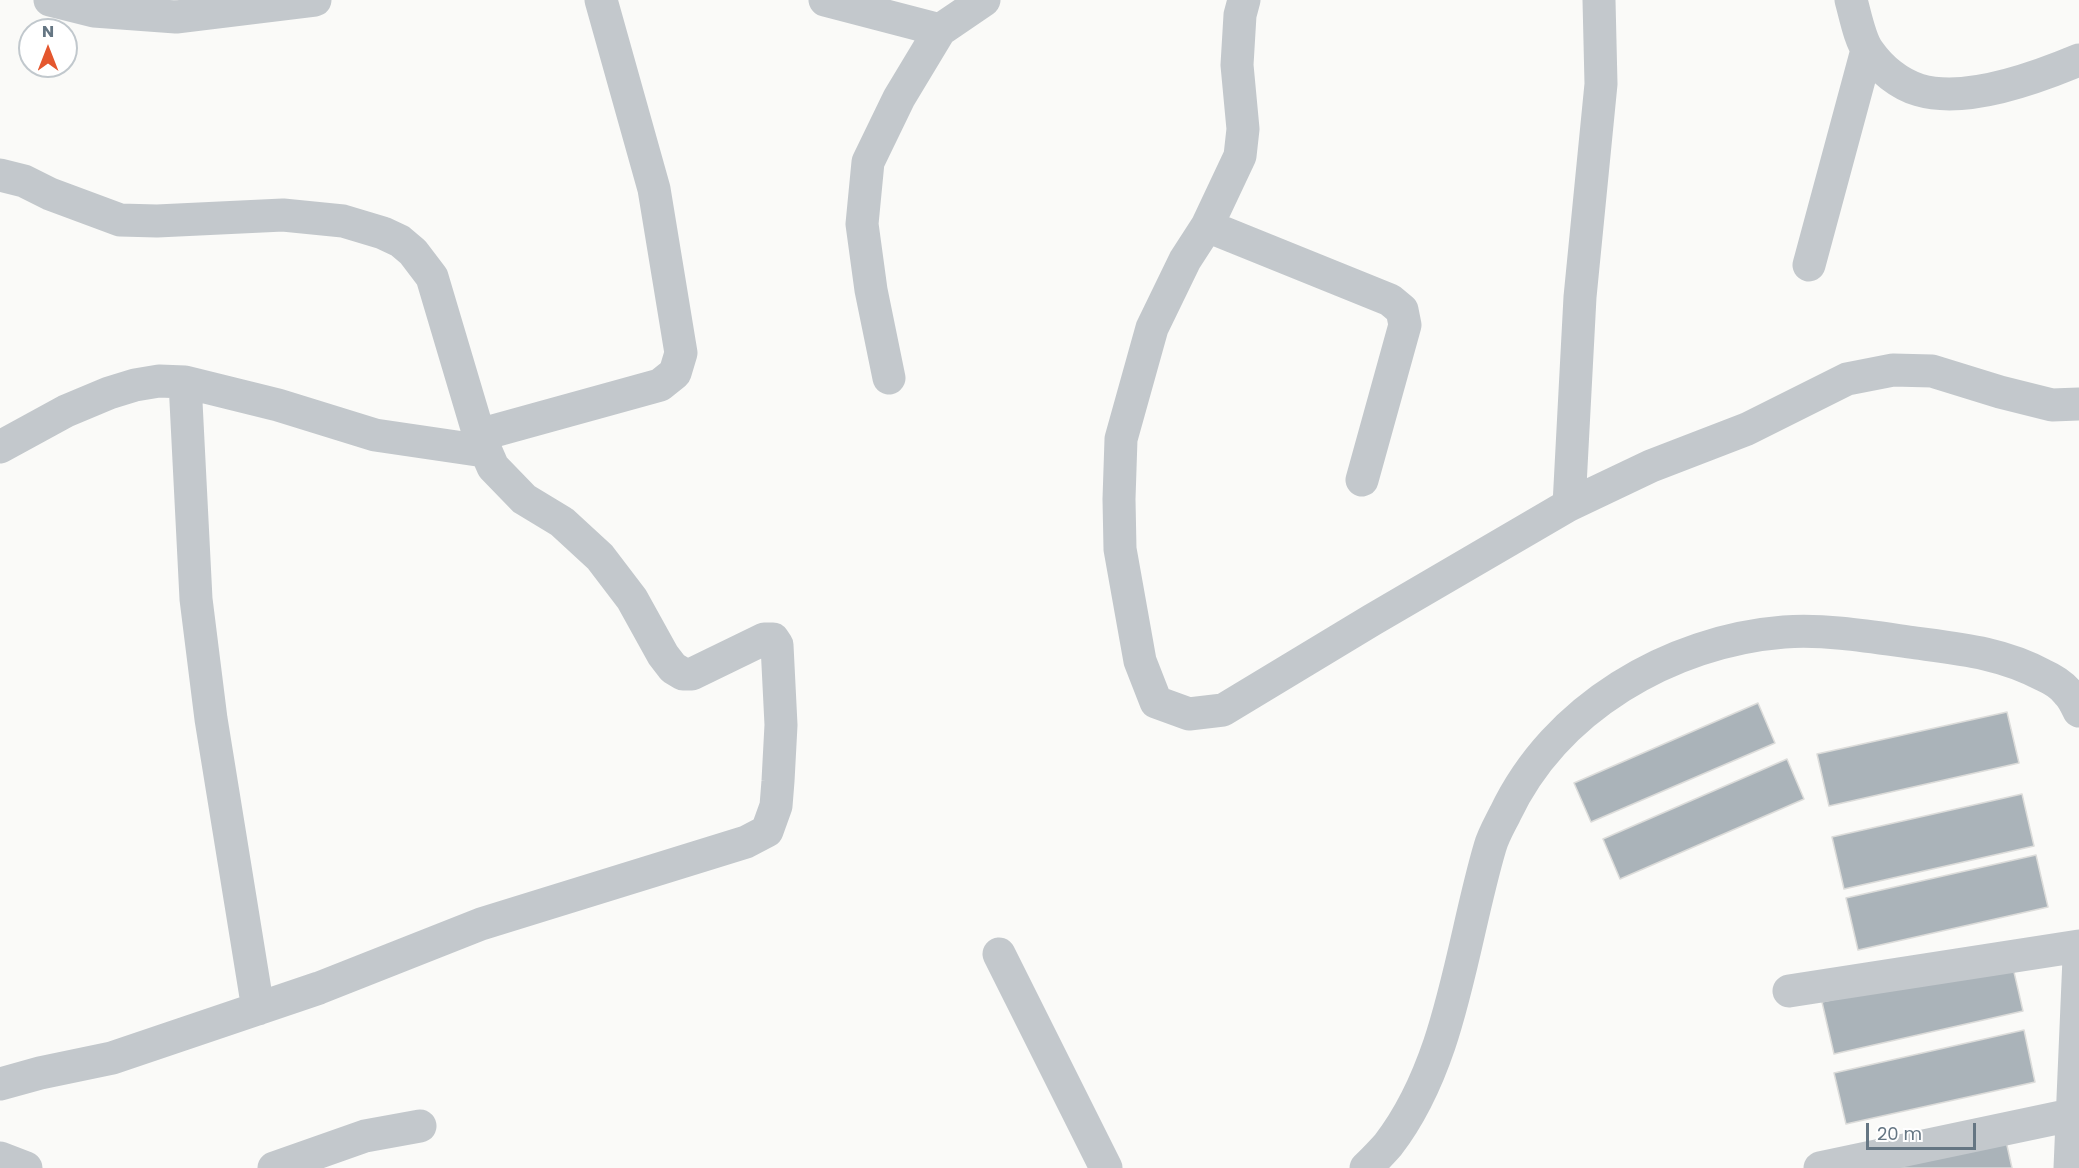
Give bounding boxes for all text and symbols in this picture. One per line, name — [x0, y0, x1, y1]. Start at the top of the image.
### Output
north arrow — [18, 18, 78, 78]
text: N — [42, 20, 54, 43]
scale bar — [1869, 1111, 1978, 1149]
text: 20 m — [1877, 1121, 1922, 1146]

